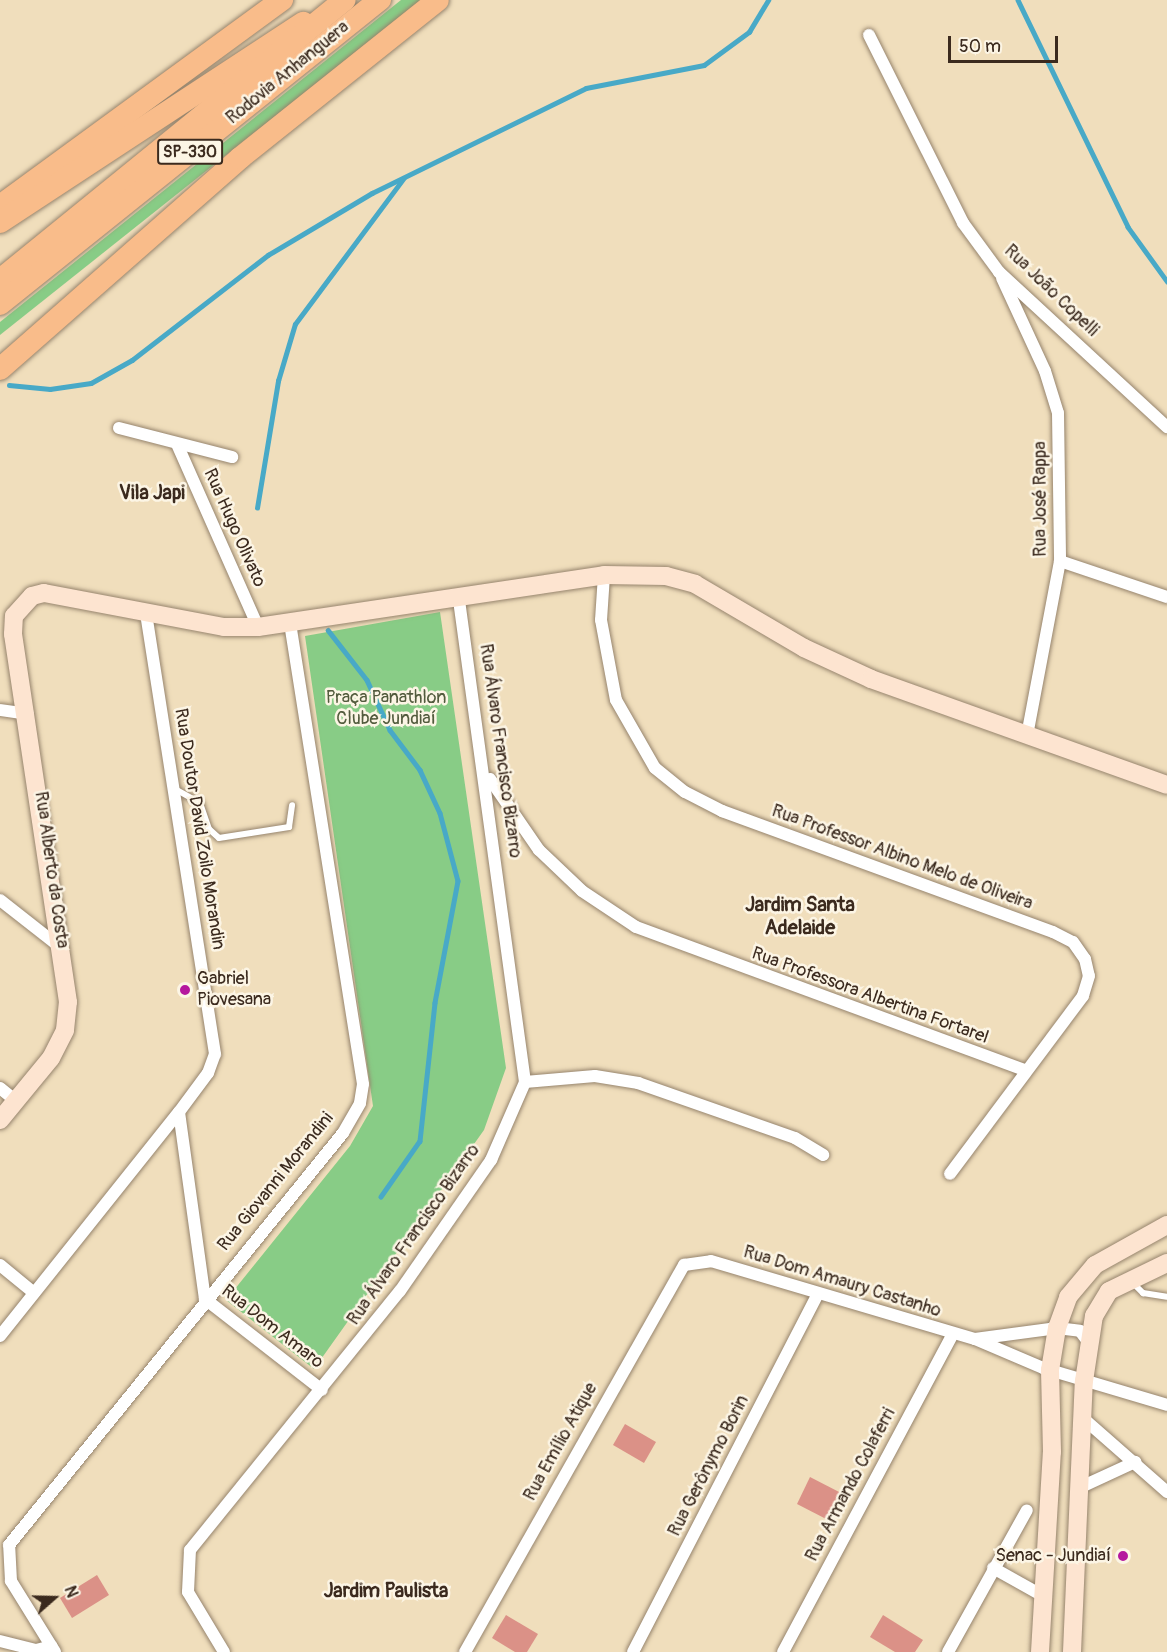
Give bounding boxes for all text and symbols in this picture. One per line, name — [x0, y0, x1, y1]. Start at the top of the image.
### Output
street label: Rodovia Anhanguera — [222, 17, 354, 129]
scale bar — [951, 24, 1060, 62]
text: 50 m — [959, 35, 1001, 58]
road number: SP-330 — [157, 139, 223, 165]
street label: Rua João Copelli — [999, 241, 1103, 341]
street label: Rua José Rappa — [1030, 441, 1052, 557]
street label: Rua Hugo Olivato — [198, 466, 270, 590]
district label: Vila Japi — [119, 480, 185, 504]
street label: Rua Álvaro Francisco Bizarro — [474, 643, 526, 859]
park label: Praça Panathlon Clube Jundiaí — [326, 688, 446, 730]
street label: Rua Doutor David Zoilo Morandin — [169, 707, 229, 951]
street label: Rua Alberto da Costa — [29, 790, 73, 950]
street label: Rua Professor Albino Melo de Oliveira — [769, 801, 1035, 915]
district label: Jardim Santa Adelaide — [745, 892, 855, 939]
street label: Rua Professora Albertina Fortarel — [749, 943, 991, 1049]
place label: Gabriel Piovesana — [197, 969, 271, 1012]
marker: Gabriel Piovesana — [178, 983, 192, 997]
street label: Rua Giovanni Morandini — [213, 1108, 339, 1256]
street label: Rua Álvaro Francisco Bizarro — [343, 1140, 485, 1330]
street label: Rua Dom Amaury Castanho — [741, 1242, 943, 1322]
street label: Rua Dom Amaro — [217, 1280, 327, 1374]
street label: Rua Emílio Atique — [520, 1379, 602, 1505]
street label: Rua Gerônymo Borin — [664, 1392, 754, 1540]
street label: Rua Armando Colaferri — [801, 1405, 901, 1565]
place label: Senac - Jundiaí — [996, 1545, 1111, 1567]
marker: Senac - Jundiaí — [1116, 1549, 1130, 1563]
north arrow — [24, 1568, 84, 1628]
district label: Jardim Paulista — [324, 1578, 448, 1602]
text: N — [60, 1583, 82, 1600]

